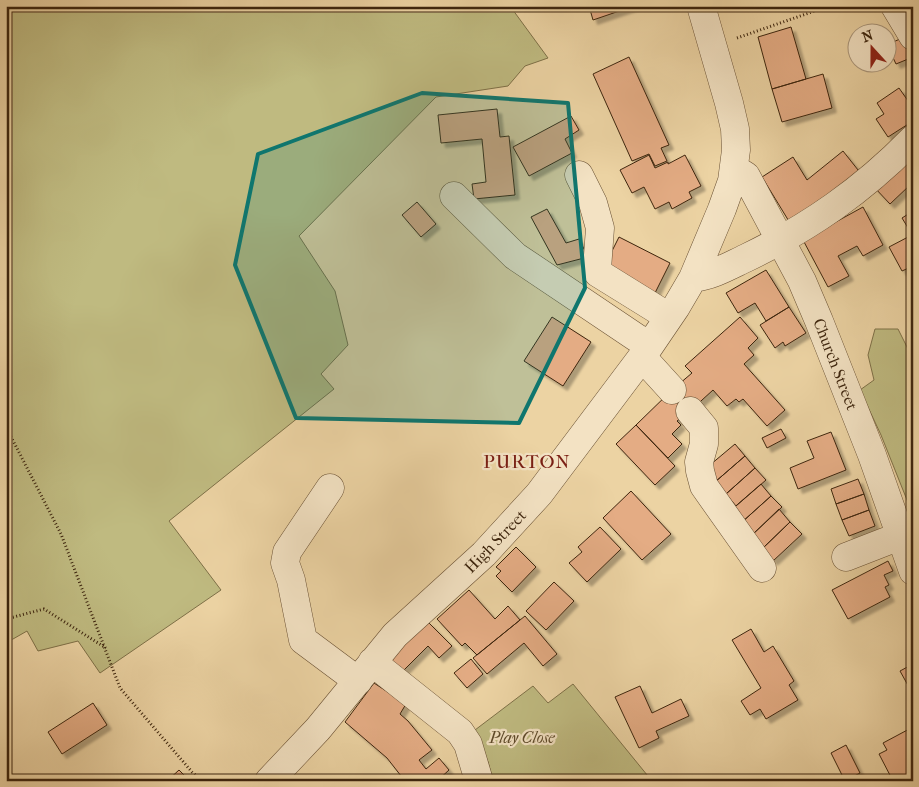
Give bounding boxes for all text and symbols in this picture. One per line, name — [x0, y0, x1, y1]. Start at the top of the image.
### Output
north arrow — [846, 22, 896, 72]
text: N — [860, 26, 876, 46]
street label: Church Street — [809, 316, 862, 413]
district label: PURTON — [483, 451, 571, 473]
street label: High Street — [461, 506, 530, 577]
park label: Play Close — [488, 728, 555, 747]

